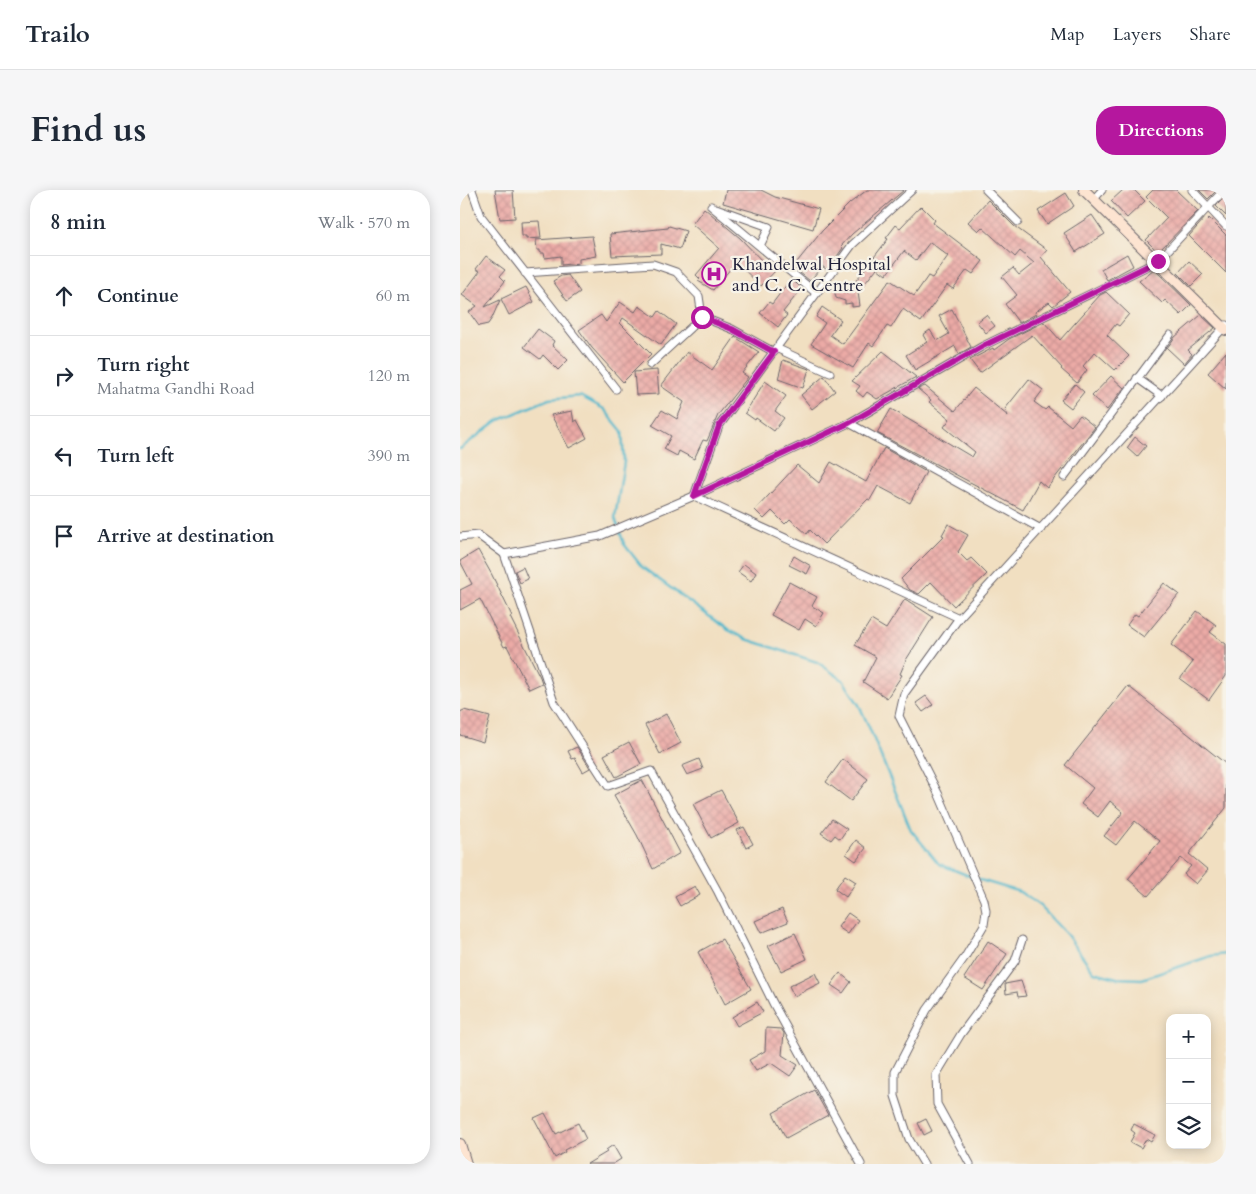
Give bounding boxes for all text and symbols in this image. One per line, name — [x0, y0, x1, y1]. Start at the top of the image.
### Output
text: Trailo — [25, 18, 90, 51]
text: Map — [1050, 22, 1085, 47]
text: Layers — [1113, 22, 1162, 47]
text: Share — [1190, 22, 1231, 47]
text: Find us — [30, 106, 146, 154]
button: Directions — [1096, 106, 1226, 155]
text: 8 min — [50, 208, 106, 237]
text: Walk · 570 m — [318, 212, 410, 234]
route end — [1147, 250, 1170, 273]
place label: Khandelwal Hospital and C. C. Centre — [732, 252, 891, 298]
hospital icon: Khandelwal Hospital and C. C. Centre — [701, 261, 727, 287]
icon: ahead — [50, 282, 78, 310]
text: Continue — [97, 283, 179, 309]
text: 60 m — [376, 285, 410, 307]
route start — [691, 306, 714, 329]
text: Turn right — [97, 352, 189, 378]
icon: right — [50, 362, 78, 390]
text: 120 m — [368, 365, 410, 387]
text: Mahatma Gandhi Road — [97, 378, 254, 400]
icon: left — [50, 442, 78, 470]
text: Turn left — [97, 443, 174, 469]
text: 390 m — [368, 445, 410, 467]
icon: arrive — [50, 522, 78, 550]
text: Arrive at destination — [97, 523, 274, 549]
map controls — [1166, 1014, 1211, 1149]
button: + — [1166, 1014, 1211, 1059]
button: − — [1166, 1059, 1211, 1104]
button: layers — [1166, 1104, 1211, 1149]

